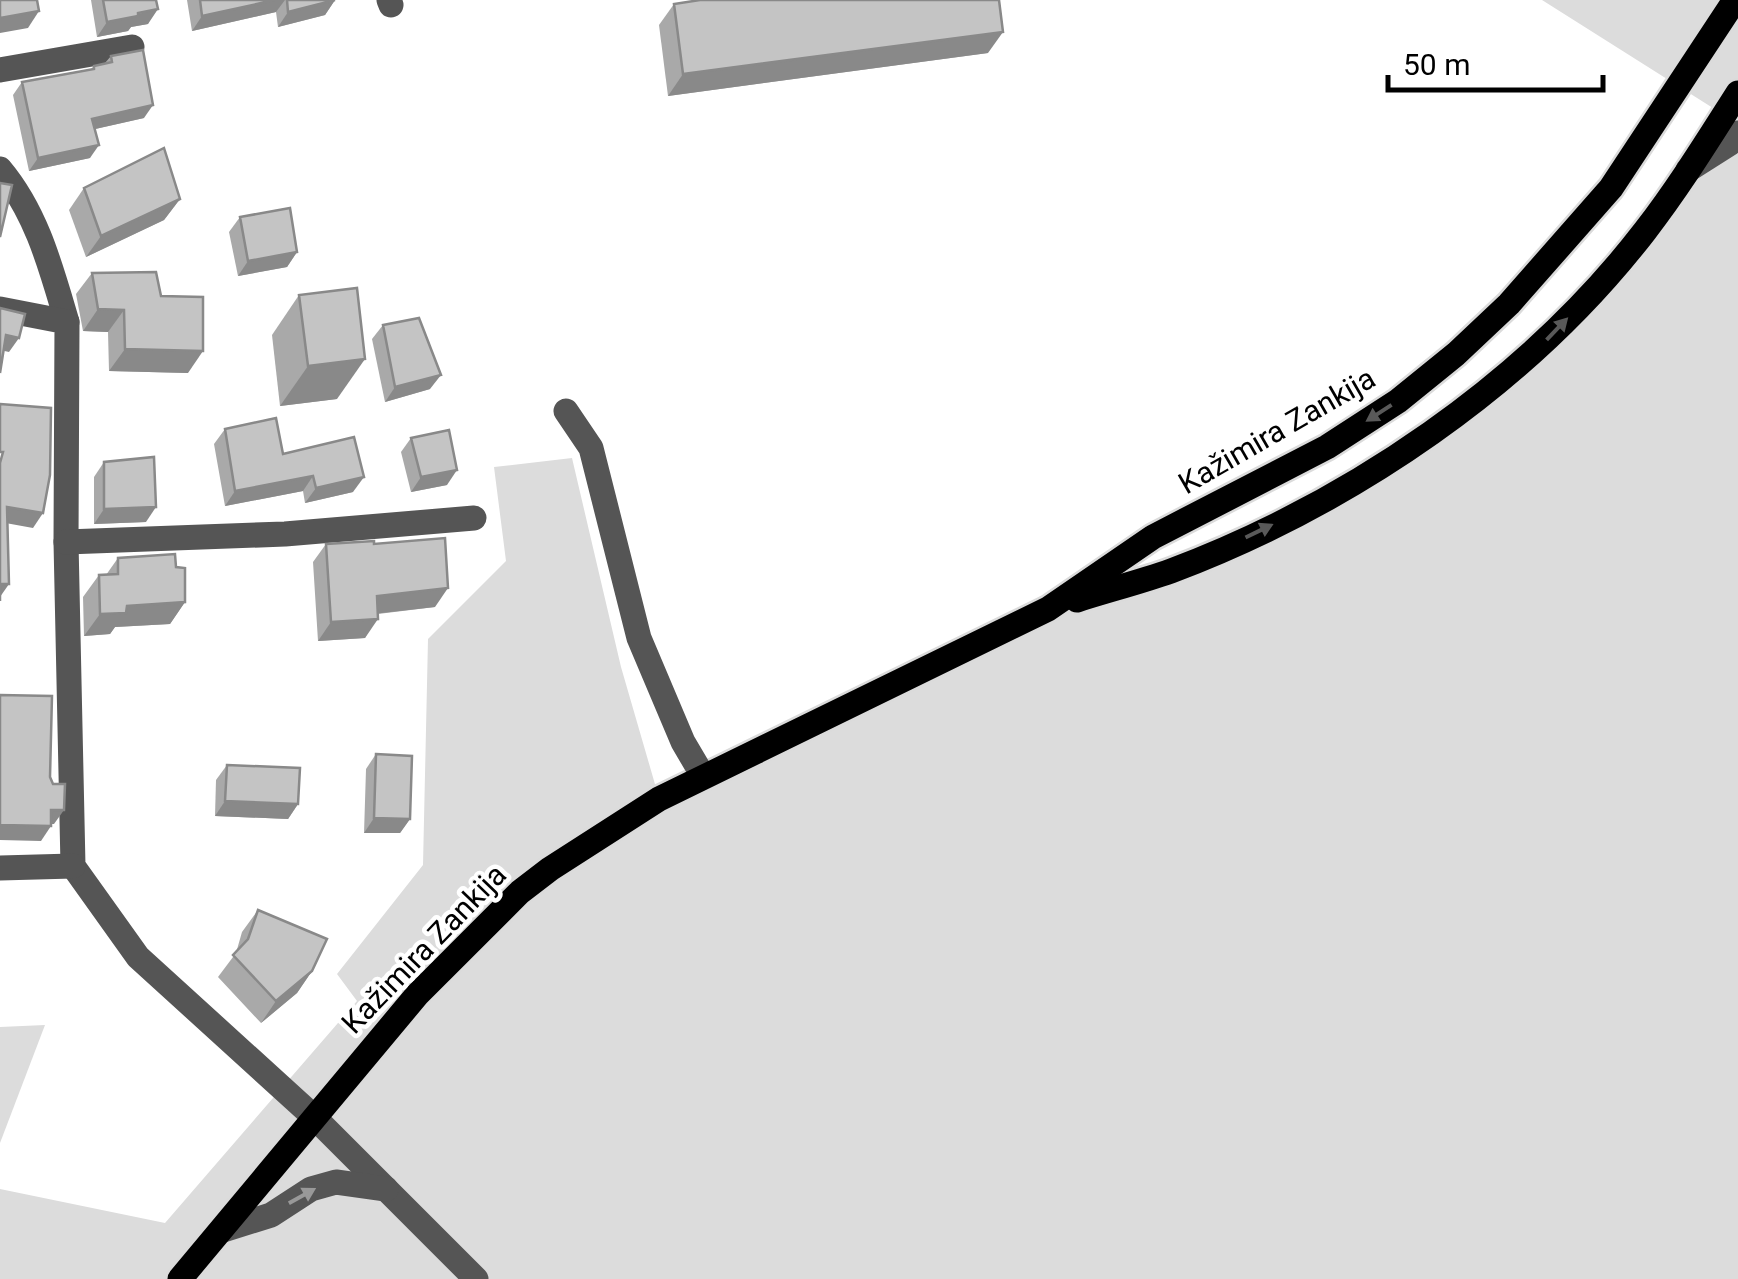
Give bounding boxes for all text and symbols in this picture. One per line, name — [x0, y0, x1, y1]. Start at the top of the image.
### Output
scale bar — [1388, 30, 1603, 92]
text: 50 m — [1403, 47, 1470, 82]
one-way arrow — [1545, 317, 1568, 341]
street label: Kažimira Zankija — [1172, 360, 1381, 501]
one-way arrow — [1365, 404, 1392, 422]
one-way arrow — [1245, 523, 1274, 540]
street label: Kažimira Zankija — [334, 857, 513, 1040]
one-way arrow — [288, 1187, 317, 1204]

